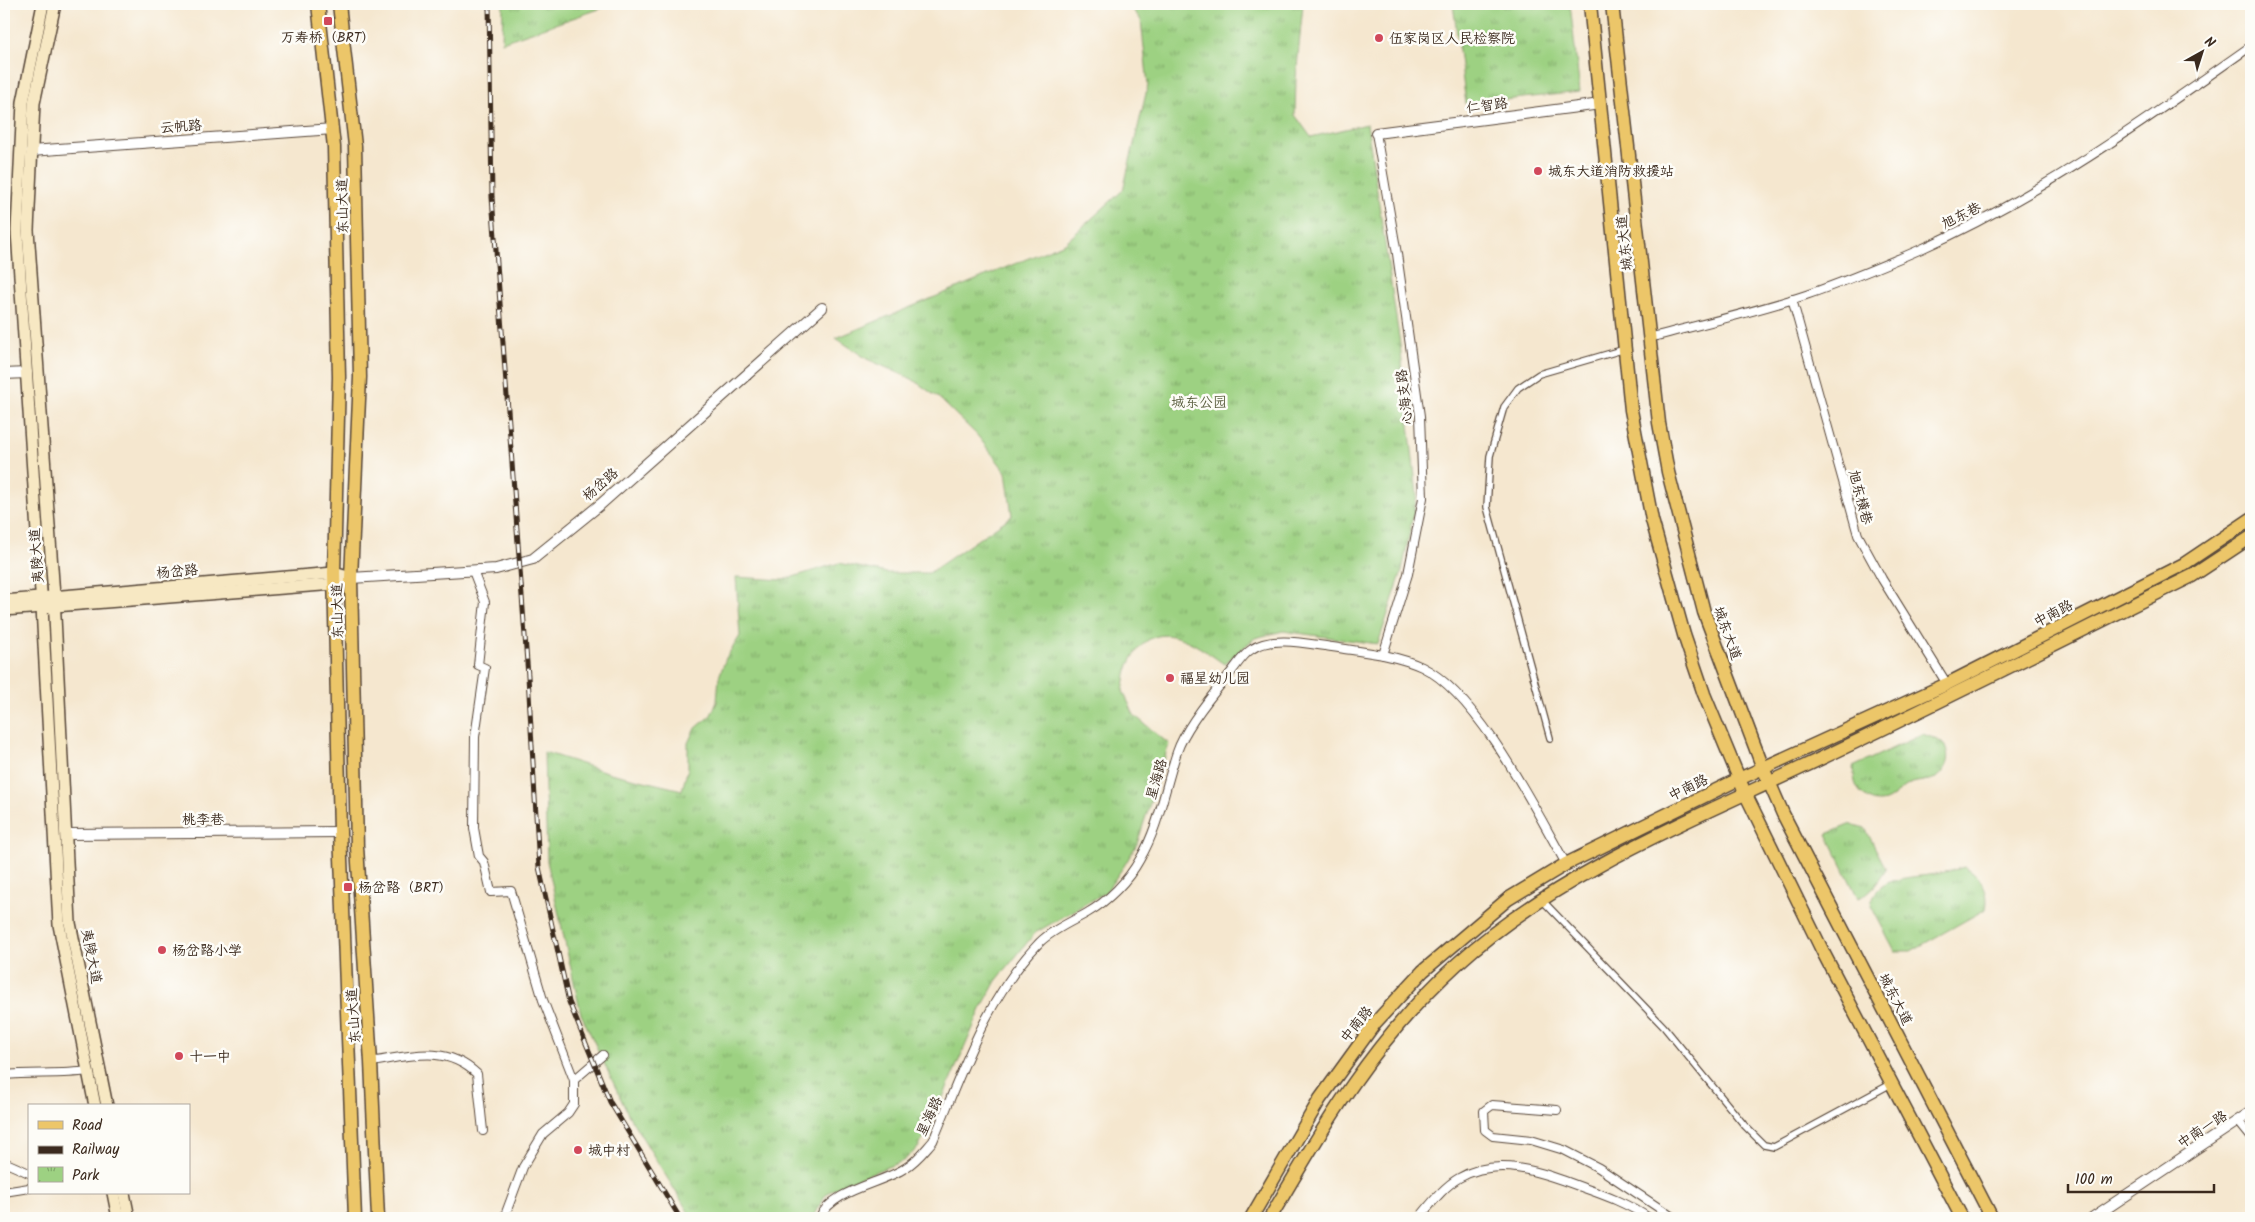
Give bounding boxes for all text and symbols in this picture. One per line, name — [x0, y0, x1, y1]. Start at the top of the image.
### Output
marker: 万寿桥（BRT） — [322, 15, 334, 27]
place label: 万寿桥（BRT） — [281, 27, 375, 49]
place label: 伍家岗区人民检察院 — [1389, 28, 1515, 50]
north arrow — [2178, 28, 2228, 78]
text: N — [2199, 31, 2220, 54]
marker: 伍家岗区人民检察院 — [1373, 32, 1385, 44]
street label: 仁智路 — [1465, 93, 1509, 119]
street label: 云帆路 — [159, 115, 203, 139]
place label: 城东大道消防救援站 — [1548, 161, 1674, 183]
marker: 城东大道消防救援站 — [1532, 165, 1544, 177]
street label: 东山大道 — [332, 178, 354, 234]
street label: 旭东巷 — [1938, 196, 1986, 235]
street label: 城东大道 — [1611, 214, 1639, 272]
street label: 心海支路 — [1391, 368, 1419, 426]
park label: 城东公园 — [1171, 392, 1227, 414]
street label: 杨岔路 — [578, 463, 624, 507]
street label: 旭东横巷 — [1842, 467, 1878, 528]
street label: 夷陵大道 — [24, 527, 50, 585]
street label: 杨岔路 — [155, 559, 199, 585]
street label: 东山大道 — [327, 583, 349, 639]
street label: 中南路 — [2030, 595, 2077, 633]
street label: 城东大道 — [1707, 603, 1747, 663]
place label: 福星幼儿园 — [1180, 668, 1250, 690]
marker: 福星幼儿园 — [1164, 672, 1176, 684]
street label: 星海路 — [1141, 756, 1173, 802]
street label: 中南路 — [1665, 769, 1712, 807]
street label: 桃李巷 — [182, 809, 225, 831]
place label: 杨岔路（BRT） — [358, 877, 453, 899]
marker: 杨岔路（BRT） — [342, 881, 354, 893]
street label: 夷陵大道 — [75, 927, 107, 986]
place label: 杨岔路小学 — [172, 940, 242, 962]
marker: 杨岔路小学 — [156, 944, 168, 956]
street label: 城东大道 — [1873, 970, 1918, 1029]
street label: 东山大道 — [341, 987, 367, 1045]
street label: 中南路 — [1335, 1001, 1379, 1048]
place label: 十一中 — [189, 1046, 231, 1068]
marker: 十一中 — [173, 1050, 185, 1062]
street label: 星海路 — [911, 1093, 949, 1140]
legend — [28, 1104, 190, 1194]
street label: 中南一路 — [2173, 1105, 2232, 1154]
text: Road — [72, 1114, 103, 1138]
text: Railway — [72, 1138, 120, 1162]
place label: 城中村 — [588, 1140, 630, 1162]
marker: 城中村 — [572, 1144, 584, 1156]
scale bar — [2068, 1162, 2214, 1194]
text: Park — [72, 1164, 100, 1188]
text: 100 m — [2075, 1168, 2113, 1192]

